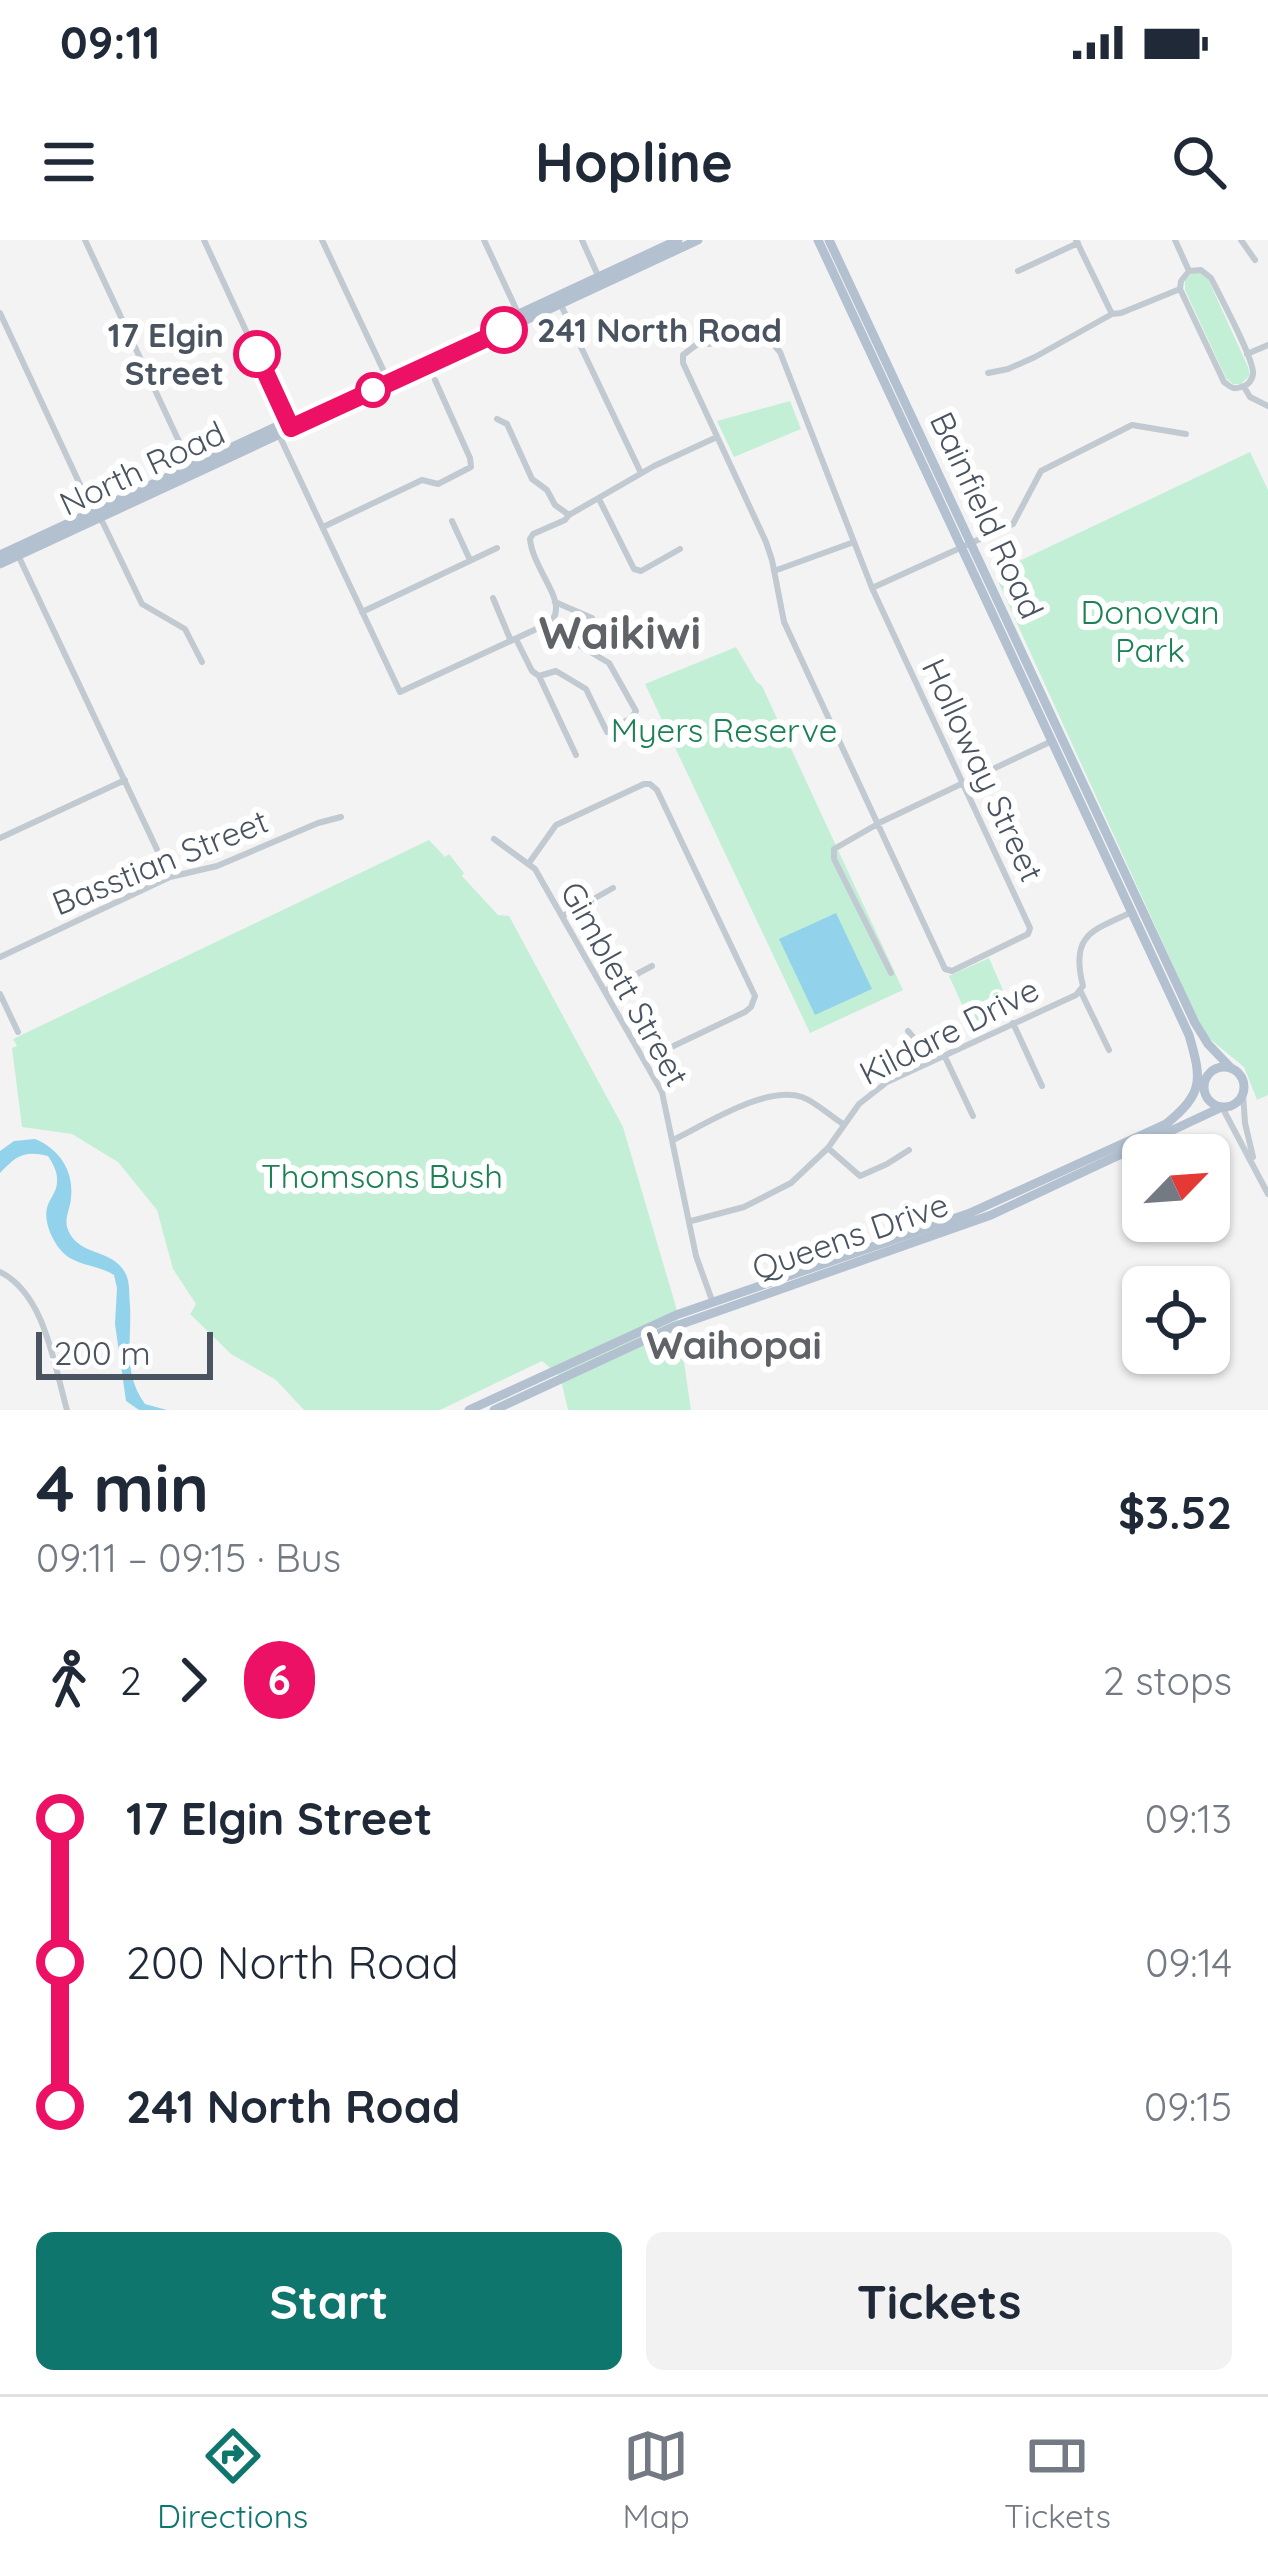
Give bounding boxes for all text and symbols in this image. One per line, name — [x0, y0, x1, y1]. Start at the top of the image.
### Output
text: 09:11 — [60, 14, 161, 70]
text: Hopline — [535, 128, 733, 196]
icon: menu — [36, 129, 102, 195]
icon: search — [1166, 129, 1232, 195]
marker: 241 North Road — [482, 308, 526, 352]
place label: 241 North Road — [537, 309, 782, 350]
place label: 17 Elgin Street — [108, 314, 224, 393]
marker: 17 Elgin Street — [235, 332, 279, 376]
unlabelled marker — [357, 374, 389, 406]
street label: Bainfield Road — [922, 405, 1053, 625]
street label: North Road — [53, 411, 231, 524]
park label: Donovan Park — [1080, 591, 1220, 670]
district label: Waikiwi — [539, 604, 701, 660]
street label: Holloway Street — [914, 652, 1053, 888]
park label: Myers Reserve — [611, 709, 837, 750]
street label: Basstian Street — [46, 800, 274, 923]
street label: Gimblett Street — [552, 874, 699, 1093]
street label: Kildare Drive — [852, 968, 1045, 1093]
north arrow — [1122, 1134, 1230, 1242]
map controls — [1122, 1134, 1230, 1374]
park label: Thomsons Bush — [261, 1155, 503, 1196]
street label: Queens Drive — [746, 1183, 953, 1288]
button: locate — [1122, 1266, 1230, 1374]
district label: Waihopai — [646, 1320, 822, 1369]
scale bar — [36, 1326, 213, 1379]
text: 200 m — [54, 1332, 151, 1373]
text: 4 min — [36, 1446, 209, 1529]
text: $3.52 — [1118, 1484, 1232, 1540]
text: 09:11 – 09:15 · Bus — [36, 1533, 341, 1582]
icon: walk — [36, 1647, 102, 1713]
icon: forward — [160, 1647, 226, 1713]
text: 6 — [268, 1653, 291, 1706]
text: 2 — [120, 1656, 142, 1705]
text: 2 stops — [1103, 1656, 1232, 1705]
text: 17 Elgin Street — [126, 1790, 432, 1846]
text: 09:13 — [1145, 1794, 1232, 1843]
text: 200 North Road — [126, 1934, 459, 1990]
text: 09:14 — [1145, 1938, 1232, 1987]
text: 241 North Road — [126, 2078, 460, 2134]
text: 09:15 — [1144, 2082, 1232, 2131]
button: Start — [36, 2232, 622, 2370]
button: Tickets — [646, 2232, 1232, 2370]
tab: Directions — [157, 2423, 308, 2536]
tab: Map — [622, 2423, 690, 2536]
tab: Tickets — [1004, 2423, 1111, 2536]

